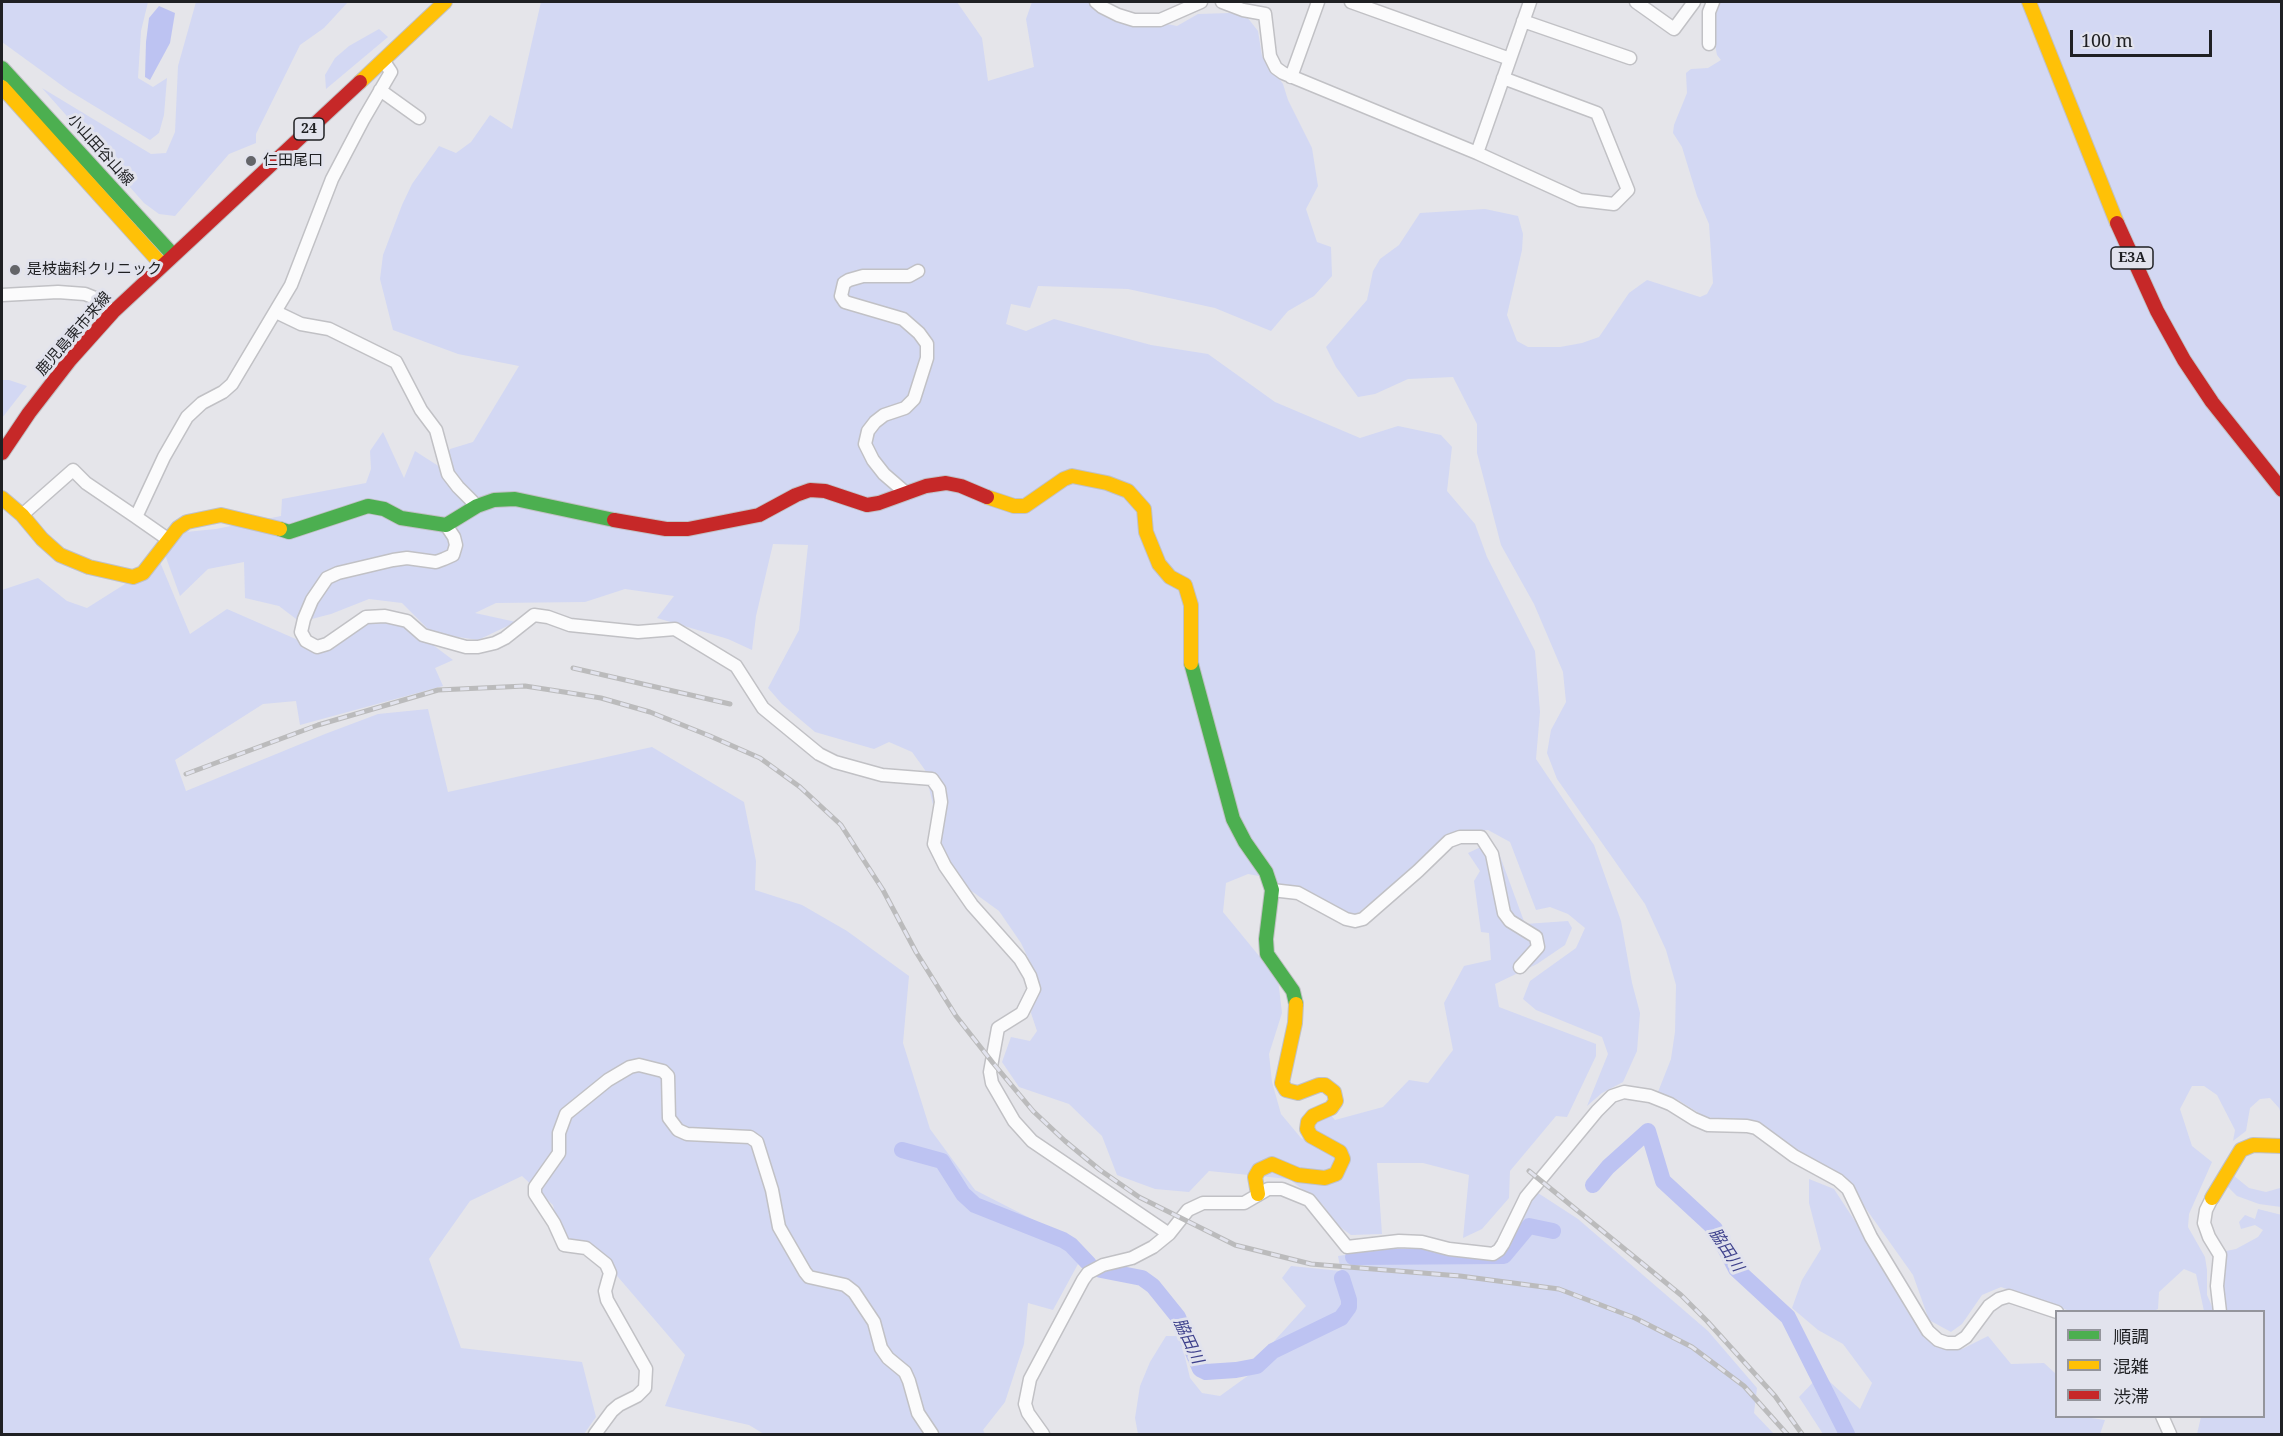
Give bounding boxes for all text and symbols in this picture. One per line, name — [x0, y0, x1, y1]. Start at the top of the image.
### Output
scale bar — [2073, 18, 2216, 56]
text: 100 m — [2081, 28, 2133, 52]
street label: 小山田谷山線 — [63, 111, 137, 189]
road number: 24 — [294, 118, 324, 140]
place label: 仁田尾口 — [263, 152, 323, 170]
marker: 仁田尾口 — [244, 154, 258, 168]
road number: E3A — [2111, 247, 2153, 269]
place label: 是枝歯科クリニック — [27, 261, 162, 279]
marker: 是枝歯科クリニック — [8, 263, 22, 277]
street label: 鹿児島東市来線 — [33, 288, 115, 380]
water label: 脇田川 — [1705, 1225, 1747, 1275]
legend — [2055, 1310, 2265, 1418]
water label: 脇田川 — [1169, 1315, 1207, 1367]
text: 順調 — [2113, 1324, 2149, 1348]
text: 混雑 — [2113, 1354, 2149, 1378]
text: 渋滞 — [2113, 1384, 2149, 1408]

